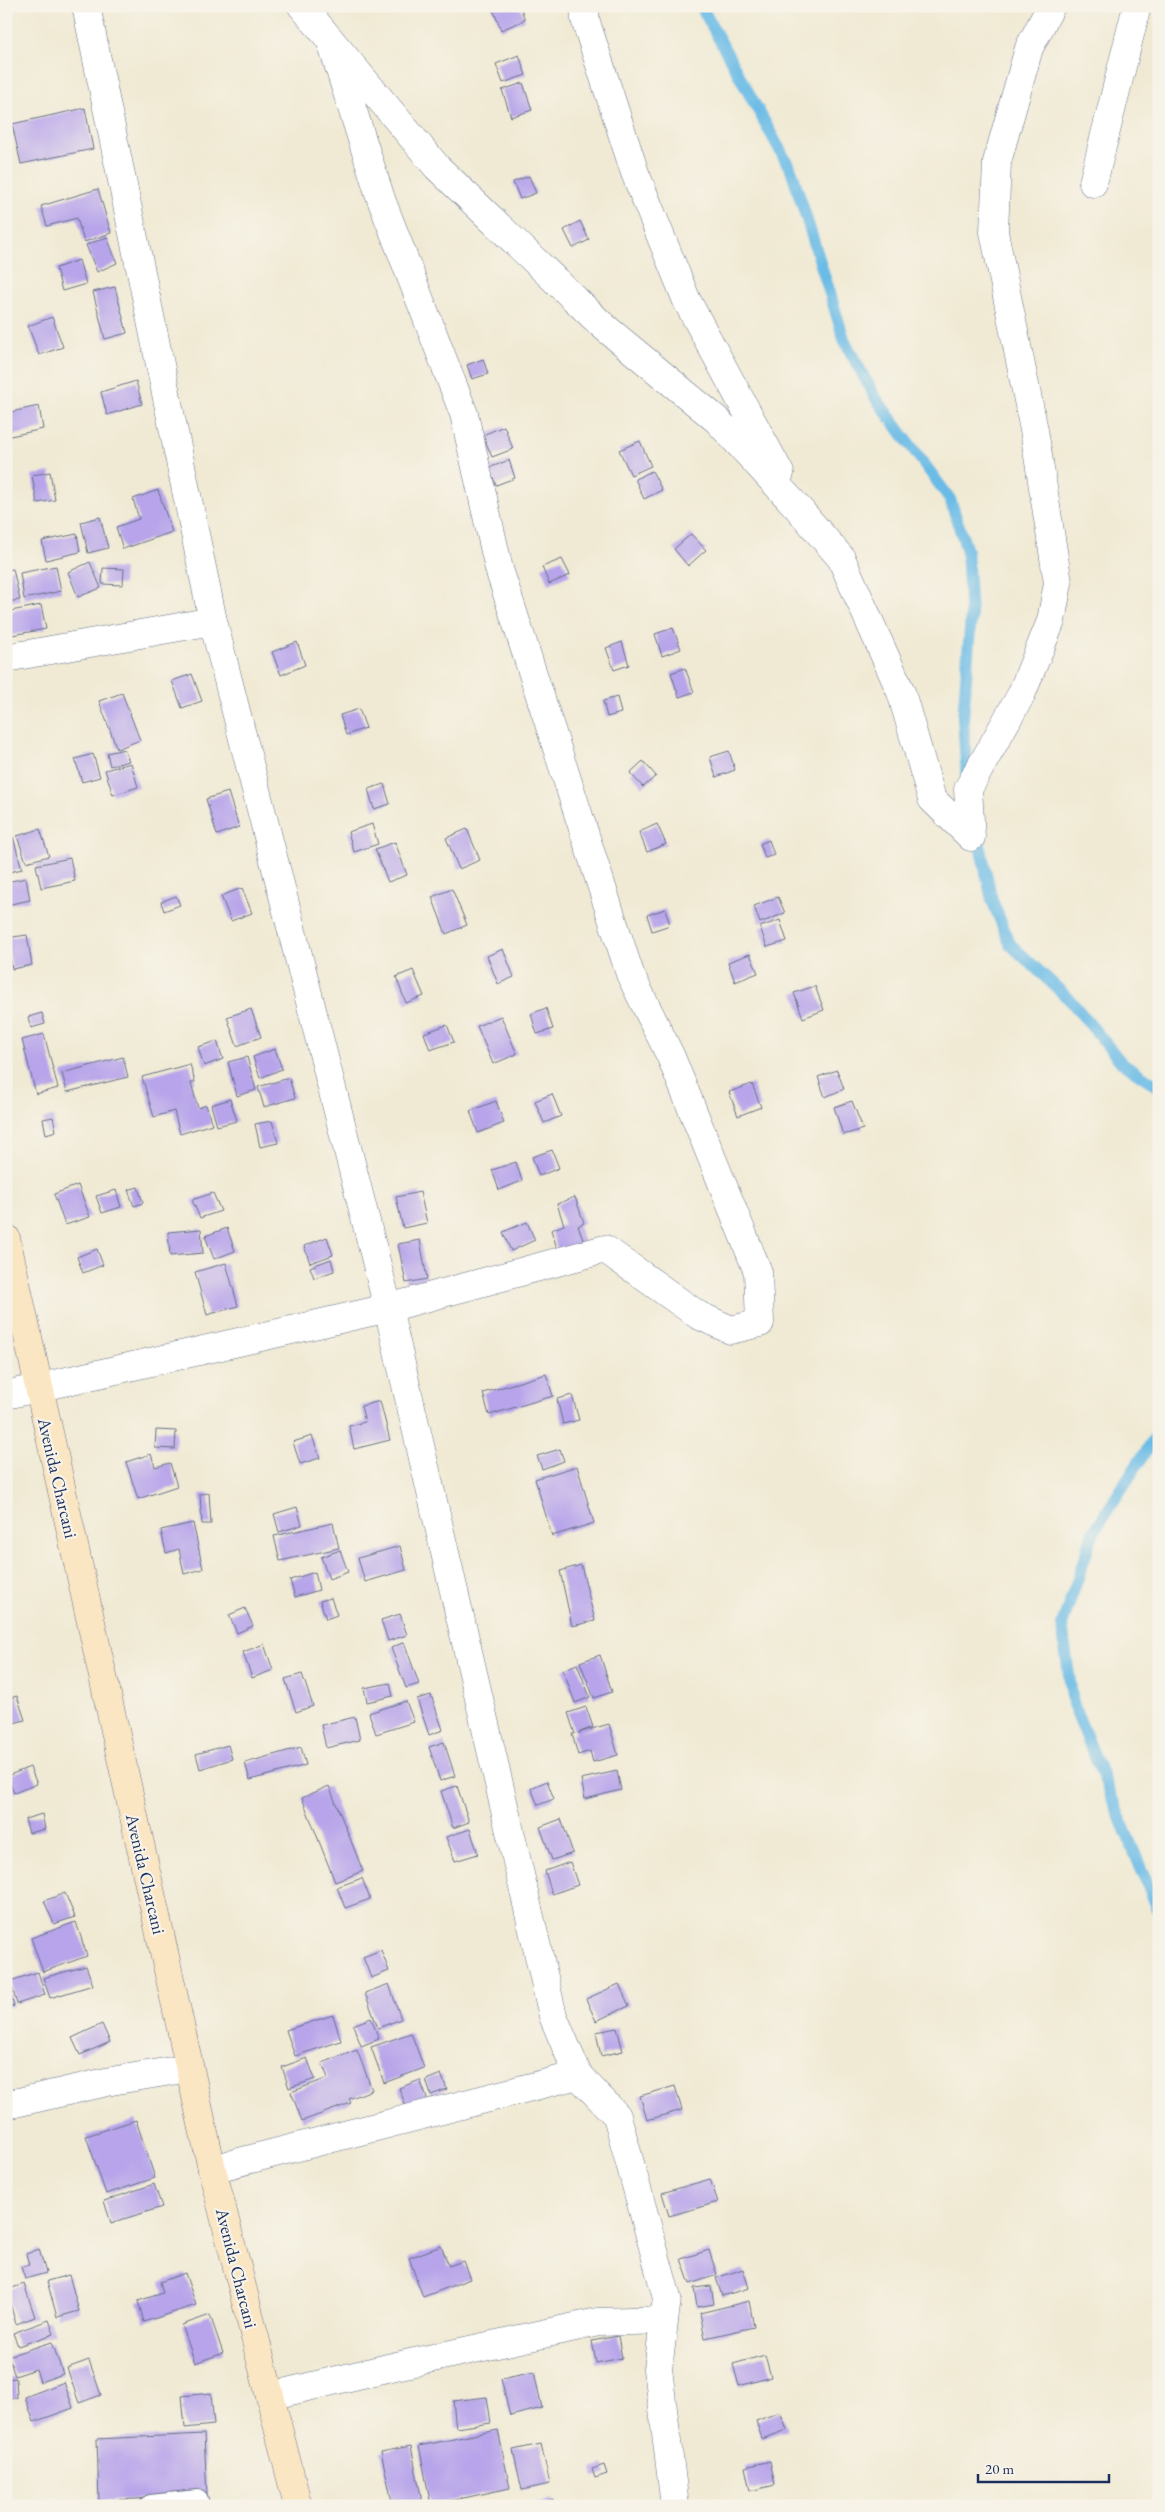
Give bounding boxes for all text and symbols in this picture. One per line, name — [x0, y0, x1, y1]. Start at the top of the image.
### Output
street label: Avenida Charcani — [33, 1415, 83, 1541]
street label: Avenida Charcani — [121, 1811, 171, 1937]
street label: Avenida Charcani — [211, 2205, 263, 2331]
scale bar — [978, 2452, 1109, 2484]
text: 20 m — [985, 2459, 1014, 2478]

